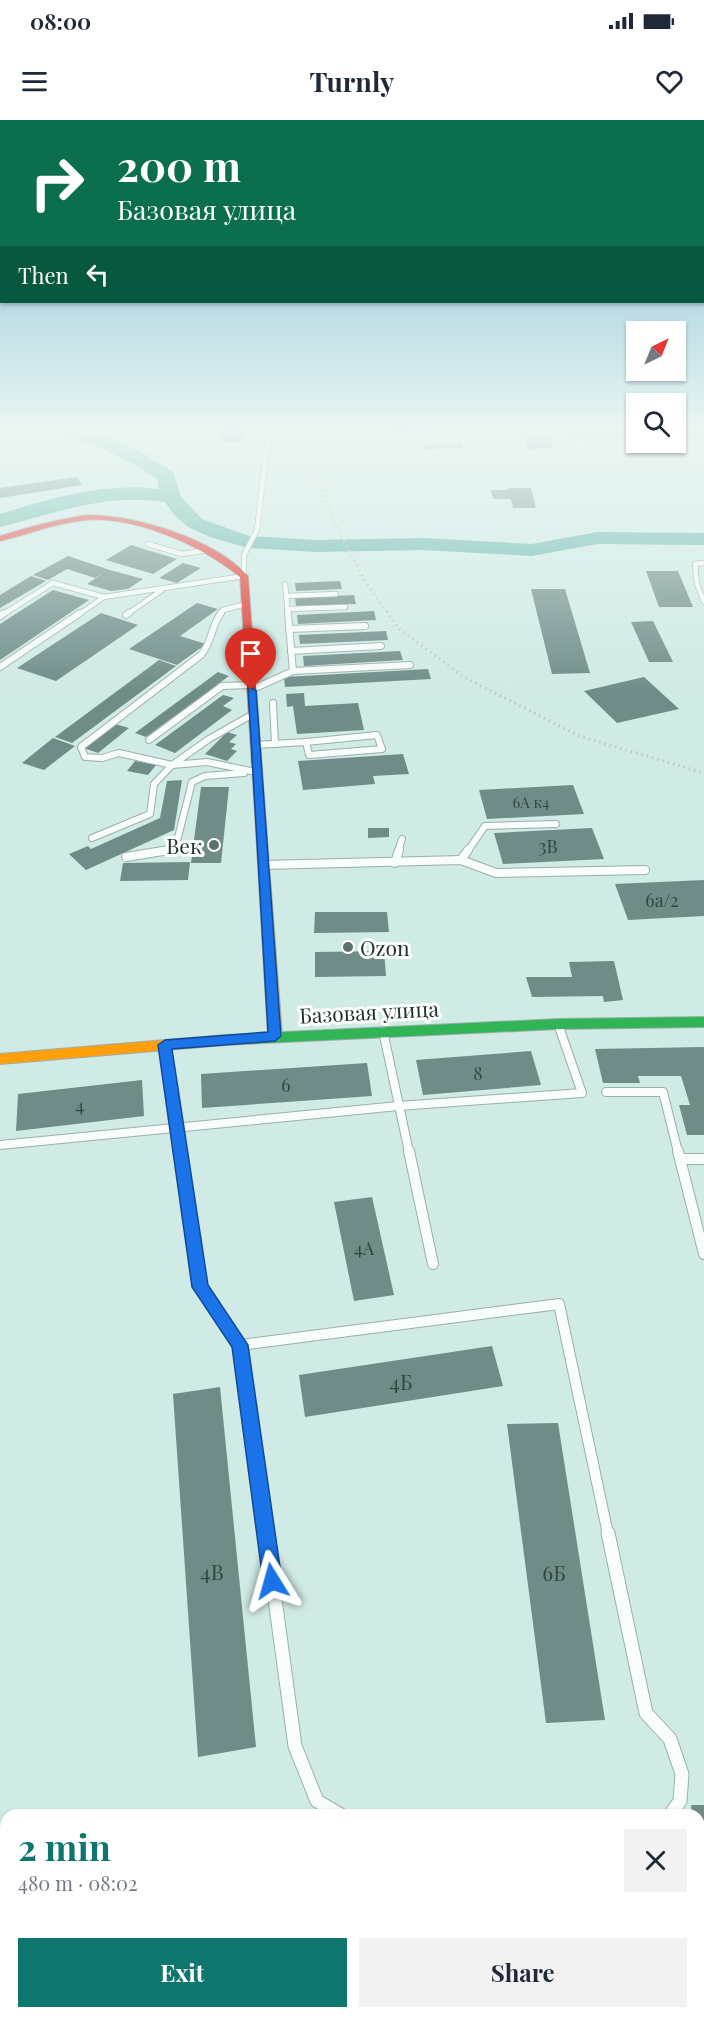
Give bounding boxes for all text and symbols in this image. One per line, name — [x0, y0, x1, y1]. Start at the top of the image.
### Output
text: 08:00 — [30, 6, 91, 36]
text: Turnly — [310, 63, 394, 99]
icon: menu — [18, 65, 51, 98]
icon: heart — [653, 65, 686, 98]
text: 200 m — [117, 137, 241, 193]
icon: right — [18, 144, 96, 222]
text: Базовая улица — [117, 191, 296, 227]
icon: left — [81, 258, 114, 291]
text: Then — [18, 260, 69, 290]
north arrow — [626, 321, 686, 381]
map controls — [626, 321, 686, 453]
button: search — [626, 393, 686, 453]
pin — [225, 628, 276, 690]
icon: arrive — [234, 637, 267, 670]
house number: 6А к4 — [513, 792, 549, 812]
place label: Век — [166, 831, 202, 859]
house number: 3В — [538, 834, 558, 858]
marker: Век — [207, 838, 221, 852]
house number: 6а/2 — [645, 888, 679, 912]
place label: Ozon — [360, 933, 410, 961]
marker: Ozon — [341, 940, 355, 954]
street label: Базовая улица — [299, 993, 440, 1029]
house number: 8 — [473, 1061, 483, 1085]
house number: 6 — [281, 1073, 291, 1097]
house number: 4 — [76, 1093, 85, 1117]
house number: 4А — [354, 1236, 375, 1260]
house number: 4Б — [390, 1367, 412, 1395]
position arrow — [240, 1549, 304, 1613]
house number: 4В — [200, 1557, 224, 1585]
house number: 6Б — [542, 1558, 566, 1586]
text: 2 min — [18, 1822, 111, 1870]
button: close — [624, 1829, 687, 1892]
text: 480 m · 08:02 — [18, 1869, 138, 1896]
button: Exit — [18, 1938, 347, 2007]
button: Share — [359, 1938, 687, 2007]

